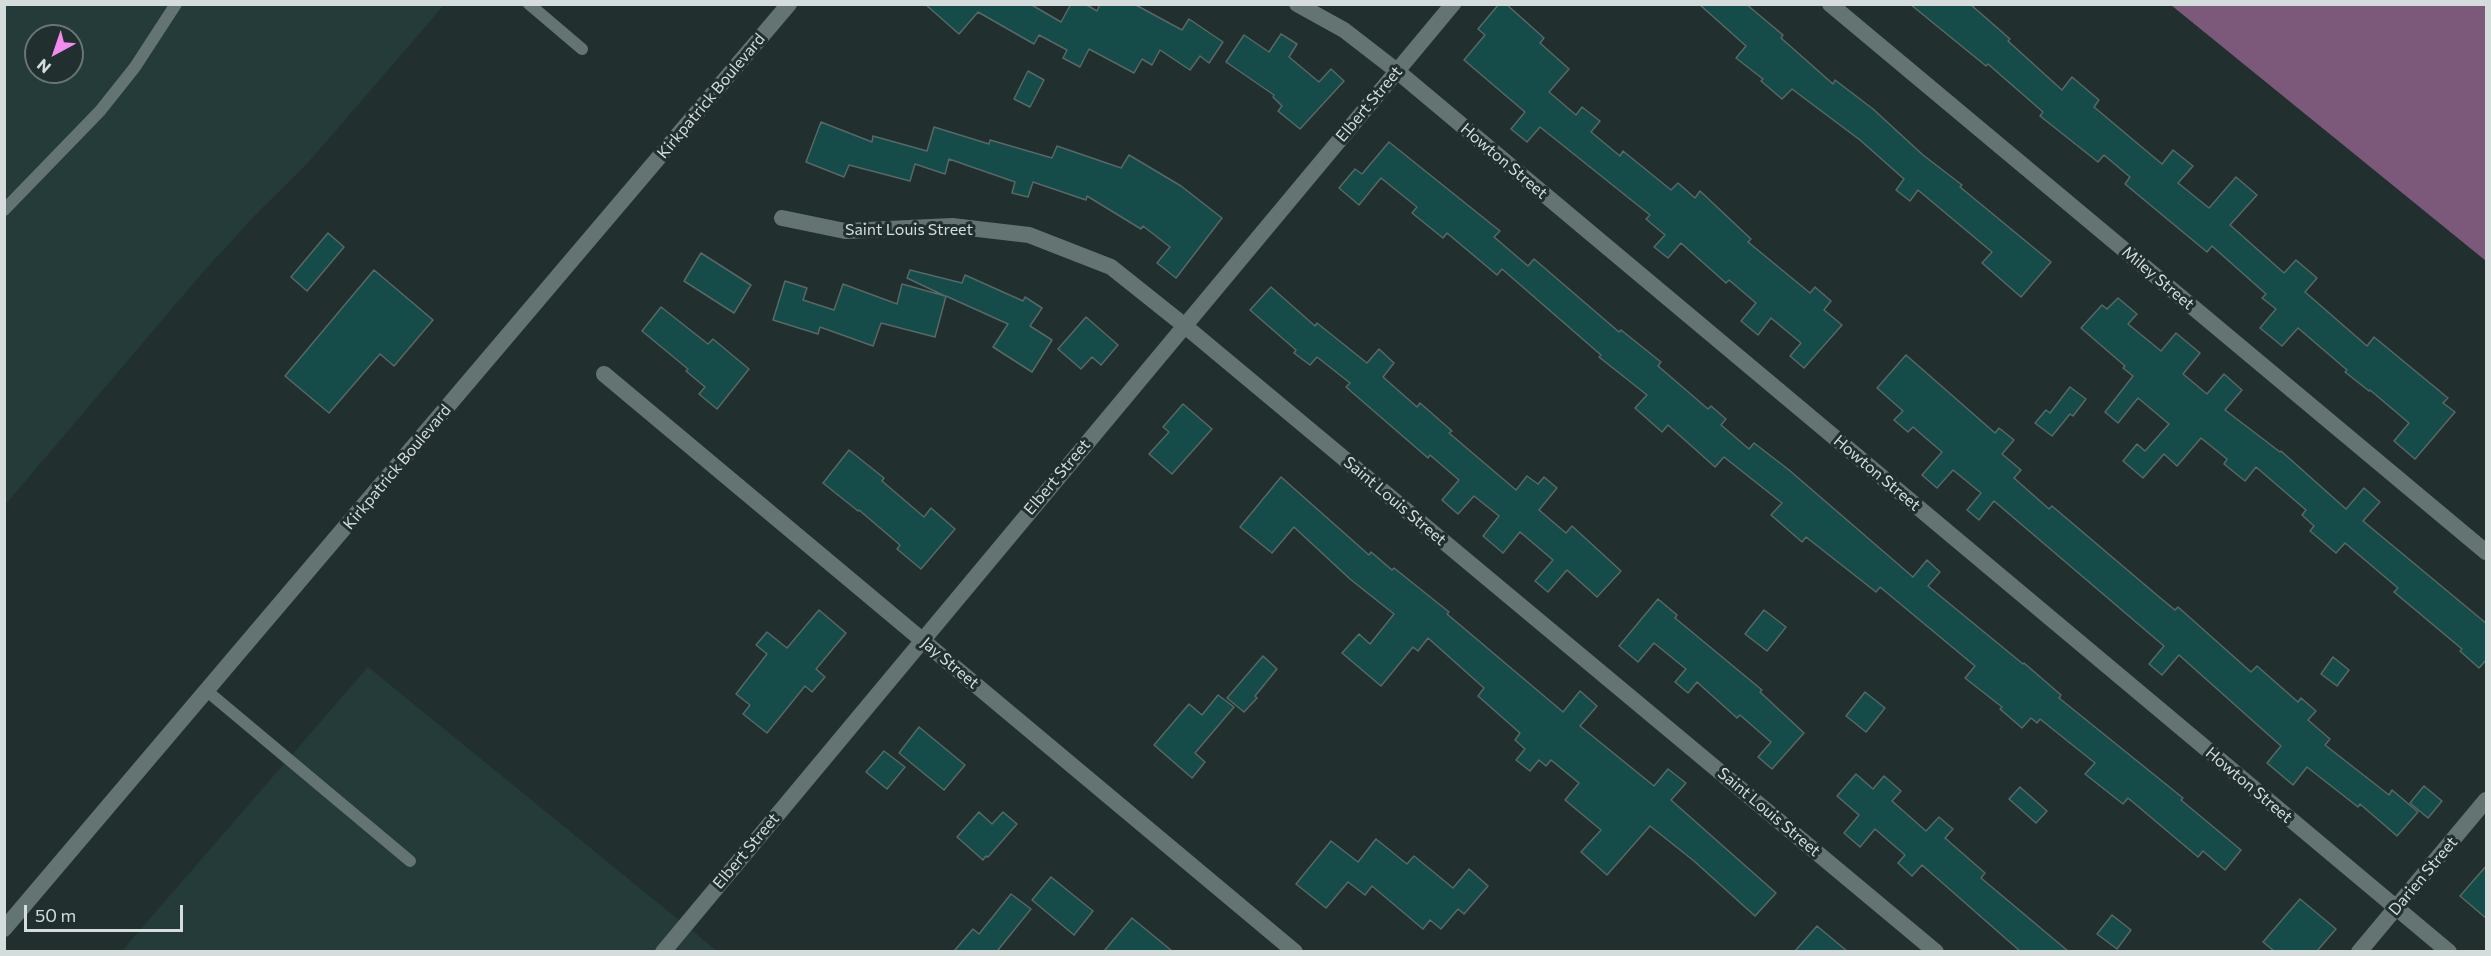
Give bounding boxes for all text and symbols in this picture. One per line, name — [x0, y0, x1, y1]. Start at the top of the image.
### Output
north arrow — [24, 24, 84, 84]
street label: Kirkpatrick Boulevard — [653, 30, 769, 162]
text: N — [33, 56, 54, 78]
street label: Elbert Street — [1332, 62, 1406, 146]
street label: Howton Street — [1457, 119, 1551, 203]
street label: Saint Louis Street — [845, 220, 973, 240]
street label: Miley Street — [2118, 242, 2198, 314]
street label: Kirkpatrick Boulevard — [339, 401, 455, 533]
street label: Howton Street — [1830, 431, 1924, 515]
street label: Elbert Street — [1020, 435, 1094, 519]
street label: Saint Louis Street — [1340, 453, 1450, 549]
street label: Jay Street — [917, 633, 983, 693]
street label: Howton Street — [2202, 743, 2296, 827]
street label: Saint Louis Street — [1714, 764, 1824, 860]
street label: Elbert Street — [709, 809, 783, 893]
street label: Darien Street — [2385, 833, 2461, 919]
scale bar — [27, 893, 186, 931]
text: 50 m — [35, 904, 76, 926]

